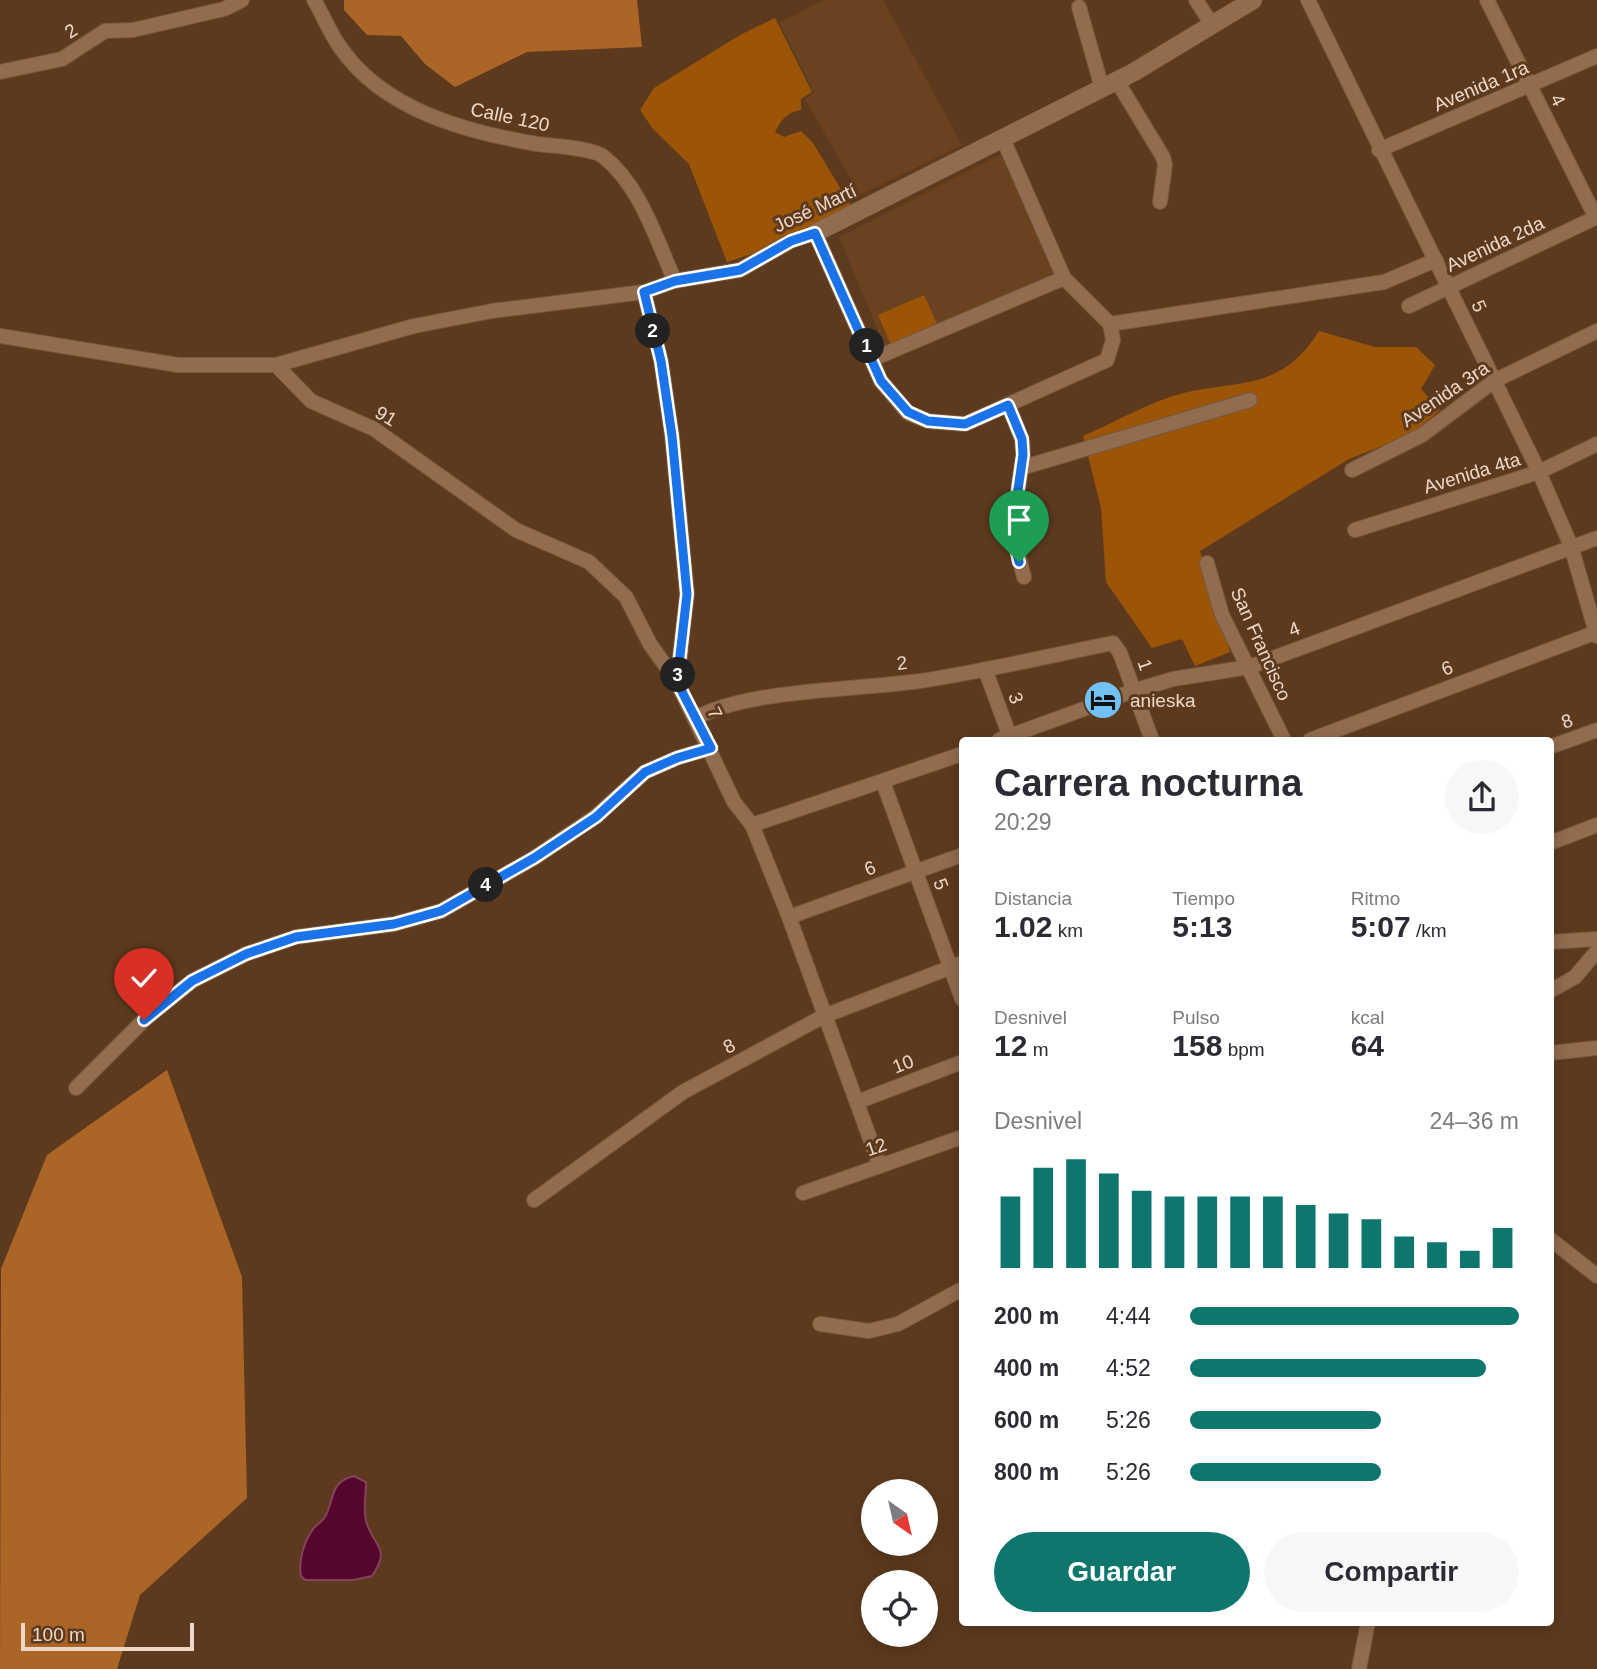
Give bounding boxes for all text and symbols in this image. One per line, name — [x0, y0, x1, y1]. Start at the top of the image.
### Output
street label: 2 — [61, 19, 81, 43]
street label: Avenida 1ra — [1430, 56, 1532, 115]
street label: 4 — [1546, 91, 1570, 110]
street label: Calle 120 — [469, 98, 551, 136]
street label: José Martí — [770, 179, 860, 236]
street label: Avenida 2da — [1443, 212, 1548, 276]
street label: 5 — [1467, 297, 1491, 315]
pin: 2 — [636, 314, 670, 348]
text: 2 — [647, 320, 658, 341]
pin: 1 — [850, 328, 884, 364]
text: 1 — [861, 335, 872, 356]
street label: Avenida 3ra — [1397, 357, 1493, 431]
street label: 91 — [372, 402, 400, 430]
street label: Avenida 4ta — [1421, 448, 1523, 498]
pin — [989, 490, 1049, 562]
icon: arrive — [1000, 501, 1038, 539]
street label: San Francisco — [1227, 584, 1295, 704]
street label: 4 — [1285, 617, 1303, 641]
street label: 2 — [895, 652, 909, 674]
street label: 6 — [1438, 656, 1456, 680]
street label: 1 — [1133, 657, 1157, 673]
pin: 3 — [660, 658, 696, 692]
text: 3 — [672, 664, 683, 685]
hotel icon: anieska — [1082, 679, 1124, 721]
street label: 3 — [1004, 689, 1028, 707]
place label: anieska — [1130, 690, 1196, 711]
street label: 7 — [703, 704, 727, 722]
street label: 8 — [1558, 709, 1576, 733]
button: share — [1445, 760, 1519, 834]
text: Carrera nocturna — [994, 762, 1302, 804]
text: 20:29 — [994, 809, 1052, 835]
street label: 6 — [861, 856, 879, 880]
pin: 4 — [468, 868, 504, 903]
text: 4 — [480, 874, 491, 895]
street label: 5 — [929, 875, 953, 893]
text: Distancia — [994, 888, 1072, 909]
text: Tiempo — [1172, 888, 1235, 909]
text: Ritmo — [1351, 888, 1400, 909]
text: 1.02 — [994, 910, 1052, 943]
text: 5:13 — [1172, 910, 1232, 943]
text: 5:07 — [1351, 910, 1411, 943]
text: km — [1052, 920, 1083, 941]
text: /km — [1411, 920, 1447, 941]
pin — [114, 948, 174, 1020]
icon: check — [125, 959, 163, 997]
text: Desnivel — [994, 1007, 1067, 1028]
text: Pulso — [1172, 1007, 1220, 1028]
text: kcal — [1351, 1007, 1384, 1028]
text: 12 — [994, 1029, 1027, 1062]
text: 158 — [1172, 1029, 1222, 1062]
text: 64 — [1351, 1029, 1384, 1062]
street label: 8 — [719, 1034, 739, 1058]
text: m — [1027, 1039, 1048, 1060]
text: bpm — [1222, 1039, 1265, 1060]
street label: 10 — [889, 1050, 917, 1078]
text: Desnivel — [994, 1108, 1082, 1134]
text: 24–36 m — [1429, 1108, 1519, 1134]
street label: 12 — [863, 1134, 889, 1160]
text: 200 m — [994, 1303, 1059, 1329]
text: 4:44 — [1106, 1303, 1151, 1329]
text: 400 m — [994, 1355, 1059, 1381]
text: 4:52 — [1106, 1355, 1151, 1381]
text: 600 m — [994, 1407, 1059, 1433]
text: 5:26 — [1106, 1407, 1151, 1433]
text: 800 m — [994, 1459, 1059, 1485]
text: 5:26 — [1106, 1459, 1151, 1485]
north arrow — [861, 1479, 938, 1556]
map controls — [861, 1479, 938, 1647]
button: Guardar — [994, 1532, 1250, 1612]
button: Compartir — [1264, 1532, 1519, 1612]
button: locate — [861, 1570, 938, 1647]
scale bar — [21, 1620, 194, 1652]
text: 100 m — [32, 1624, 85, 1645]

